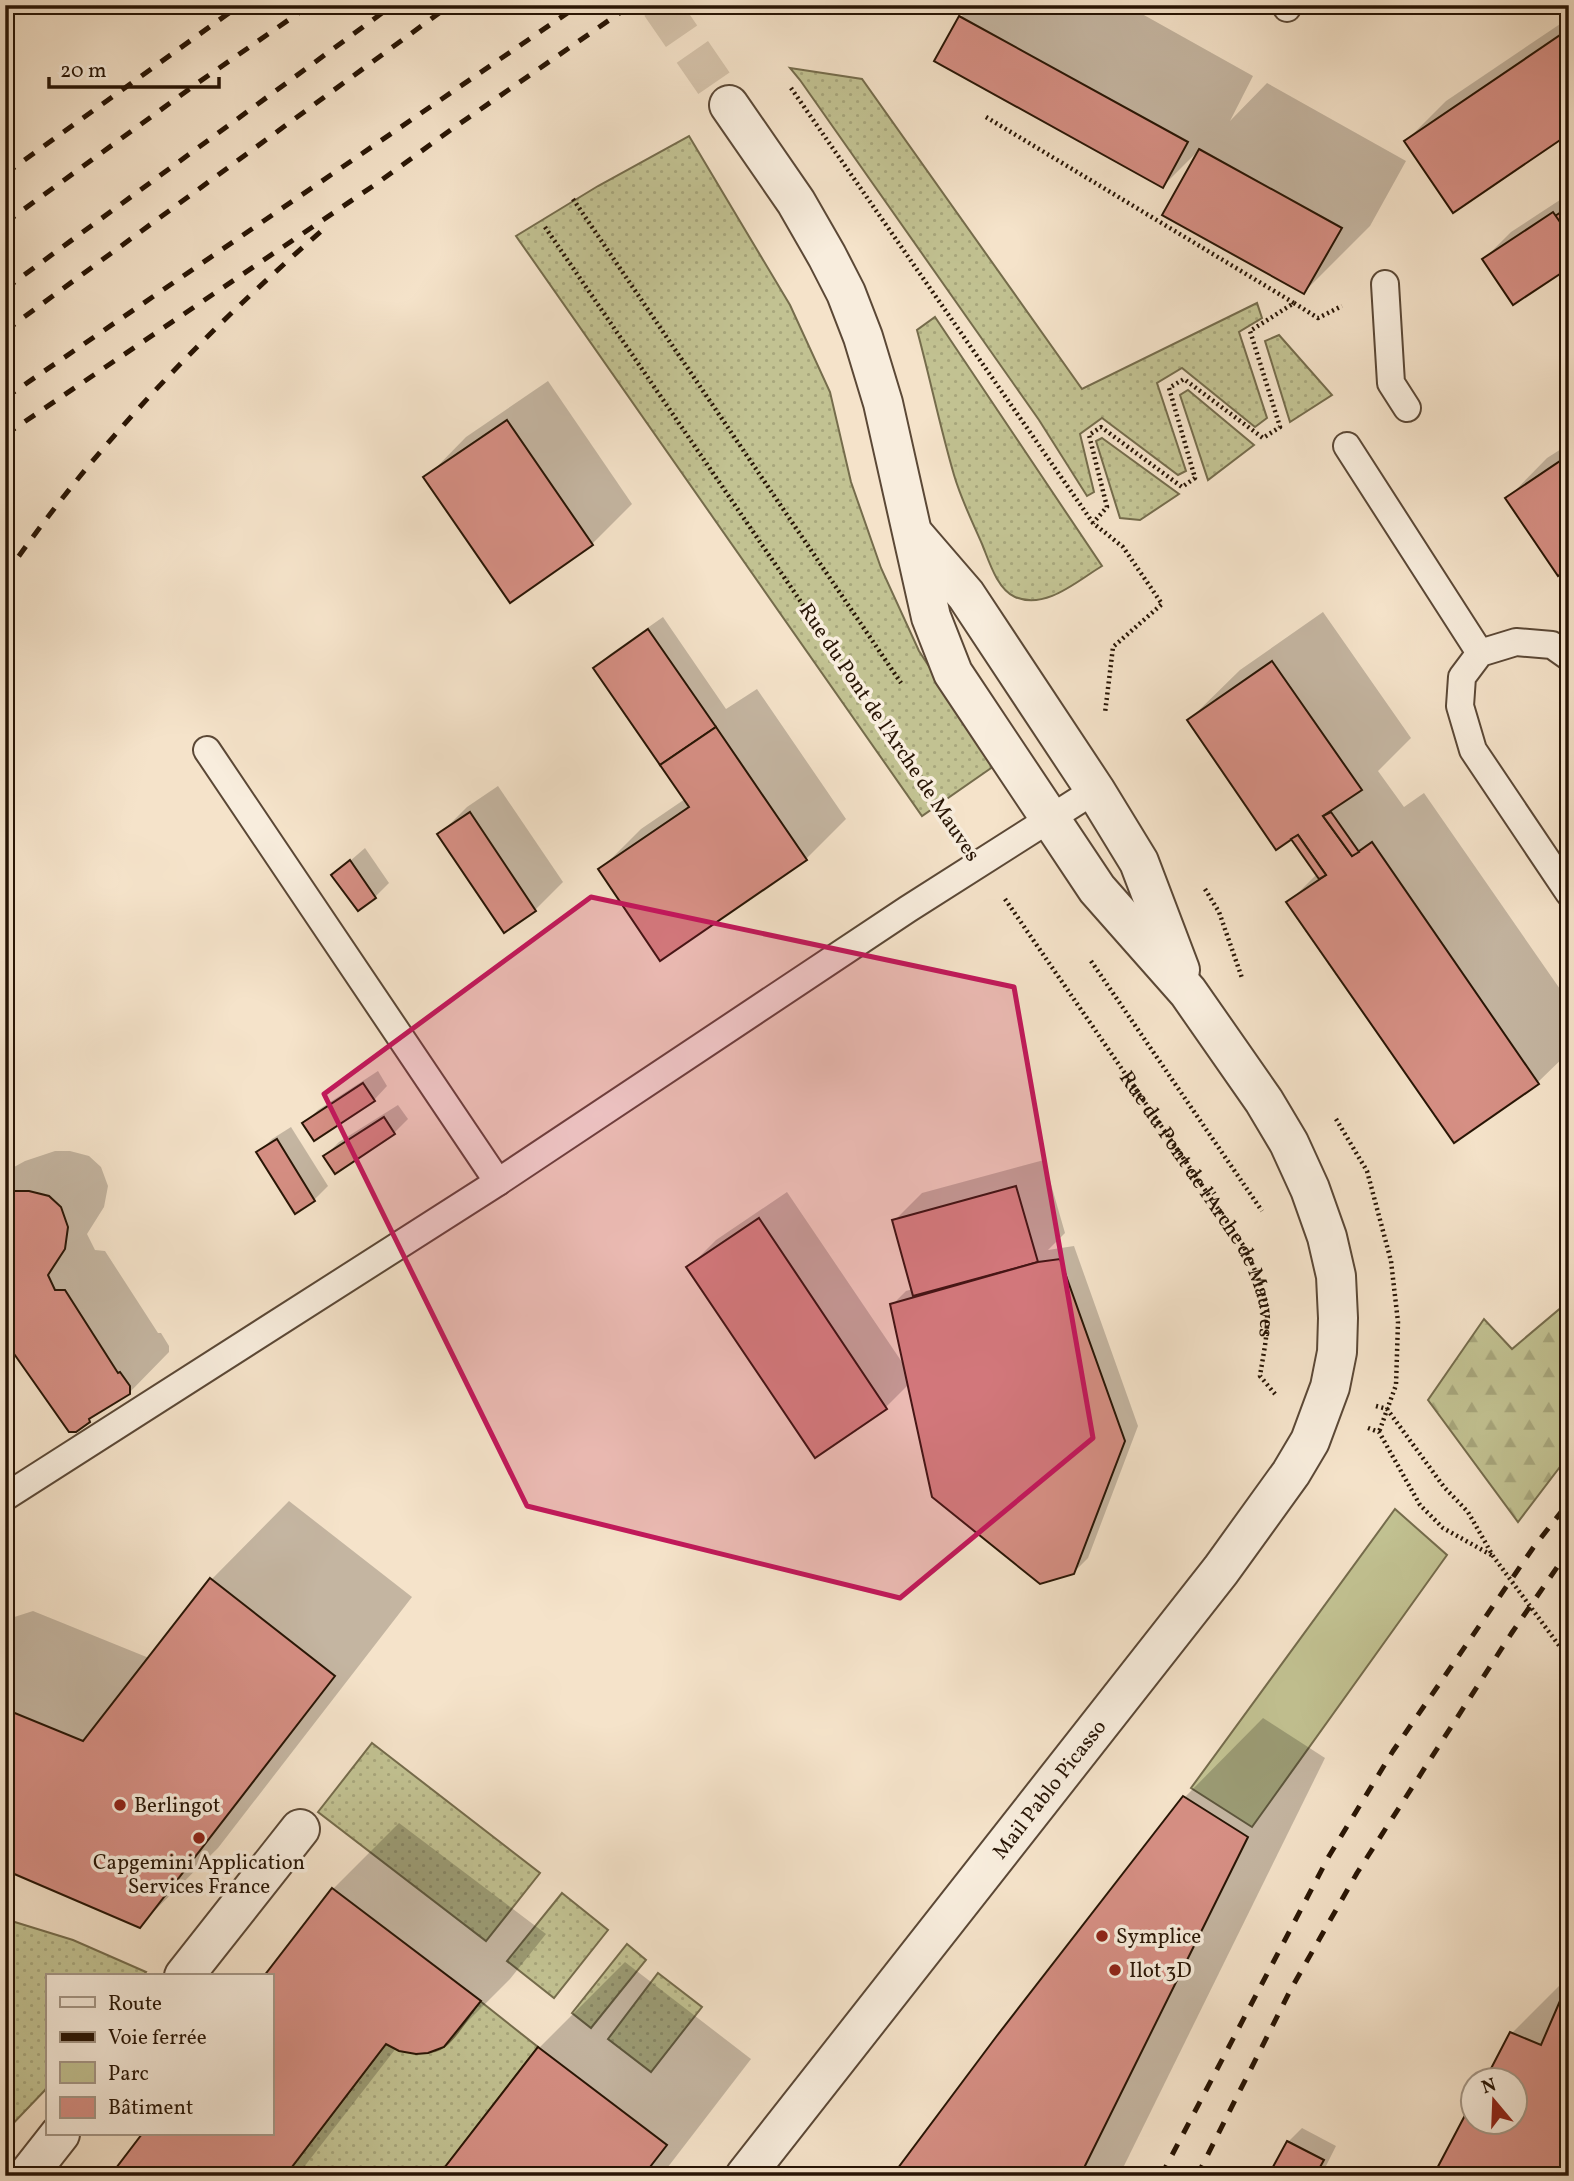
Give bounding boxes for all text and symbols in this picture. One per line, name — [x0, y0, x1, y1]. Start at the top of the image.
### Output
scale bar — [49, 46, 219, 90]
text: 20 m — [60, 57, 106, 86]
street label: Rue du Pont de l'Arche de Mauves — [791, 598, 986, 868]
street label: Rue du Pont de l'Arche de Mauves — [1111, 1065, 1280, 1339]
street label: Mail Pablo Picasso — [986, 1714, 1114, 1866]
place label: Berlingot — [134, 1792, 220, 1821]
marker: Berlingot — [112, 1797, 128, 1813]
marker: Capgemini Application Services France — [191, 1830, 207, 1846]
place label: Capgemini Application Services France — [93, 1849, 305, 1902]
place label: Symplice — [1116, 1923, 1201, 1952]
marker: Symplice — [1094, 1928, 1110, 1944]
place label: Ilot 3D — [1129, 1957, 1192, 1986]
marker: Ilot 3D — [1107, 1962, 1123, 1978]
legend — [46, 1974, 273, 2136]
text: Route — [108, 1990, 162, 2019]
text: Voie ferrée — [108, 2024, 207, 2053]
text: Parc — [108, 2060, 149, 2089]
north arrow — [1458, 2066, 1528, 2136]
text: N — [1478, 2072, 1500, 2101]
text: Bâtiment — [108, 2094, 193, 2123]

